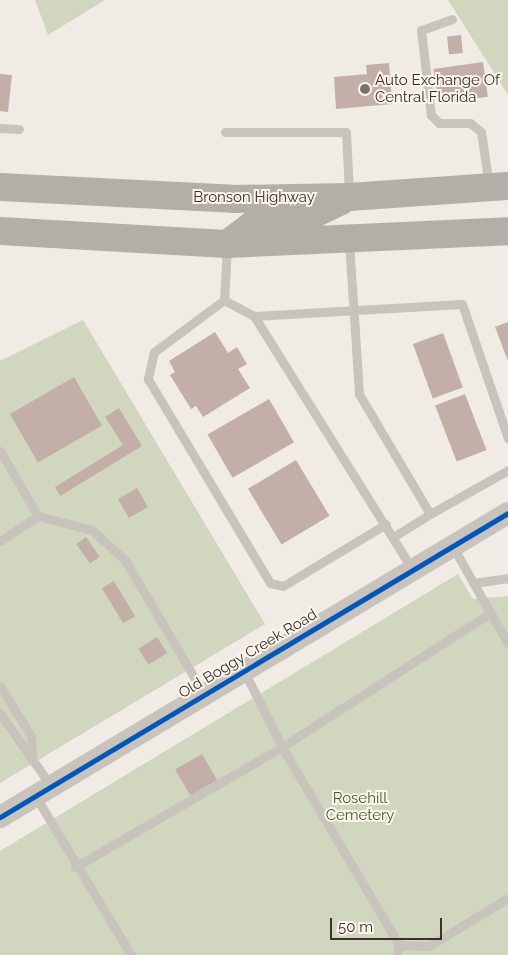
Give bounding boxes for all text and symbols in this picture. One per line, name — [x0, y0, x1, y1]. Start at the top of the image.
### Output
place label: Auto Exchange Of Central Florida — [375, 71, 500, 106]
marker: Auto Exchange Of Central Florida — [359, 83, 371, 95]
street label: Bronson Highway — [193, 189, 315, 207]
street label: Old Boggy Creek Road — [175, 605, 321, 703]
park label: Rosehill Cemetery — [326, 789, 394, 824]
scale bar — [333, 908, 446, 940]
text: 50 m — [338, 918, 373, 936]

